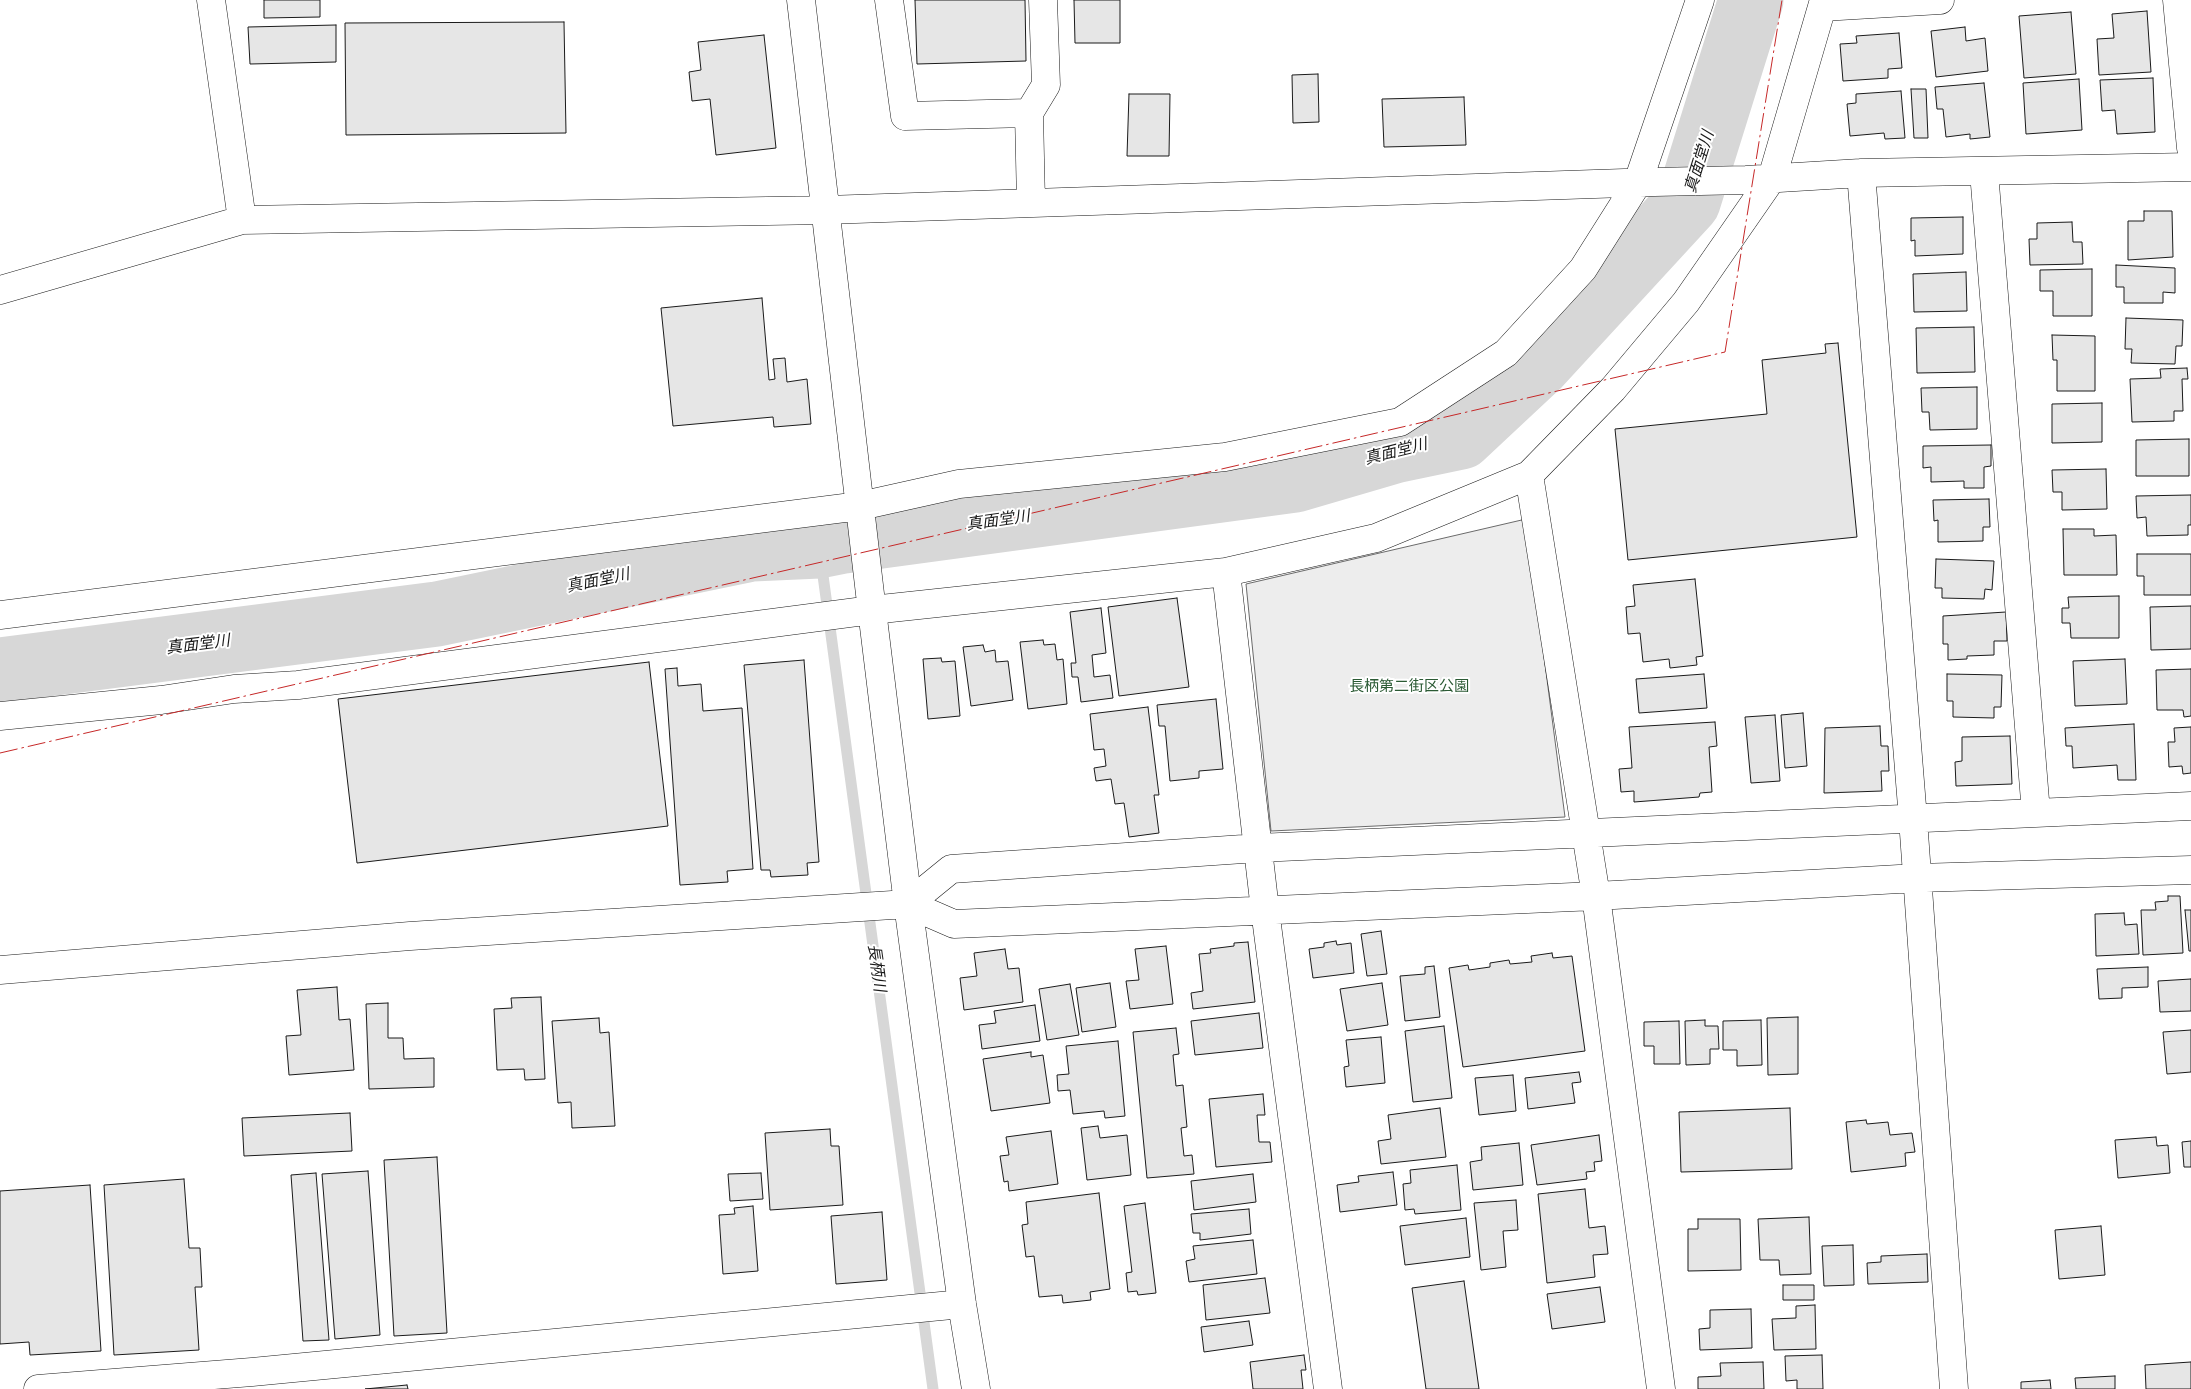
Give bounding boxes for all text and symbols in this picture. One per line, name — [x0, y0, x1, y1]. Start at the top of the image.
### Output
water label: 真面堂川 — [1681, 129, 1719, 195]
water label: 真面堂川 — [1363, 435, 1429, 469]
water label: 真面堂川 — [965, 507, 1031, 535]
water label: 真面堂川 — [565, 565, 631, 597]
water label: 真面堂川 — [165, 632, 231, 658]
park label: 長柄第二街区公園 — [1349, 678, 1469, 696]
water label: 長柄川 — [863, 943, 889, 993]

